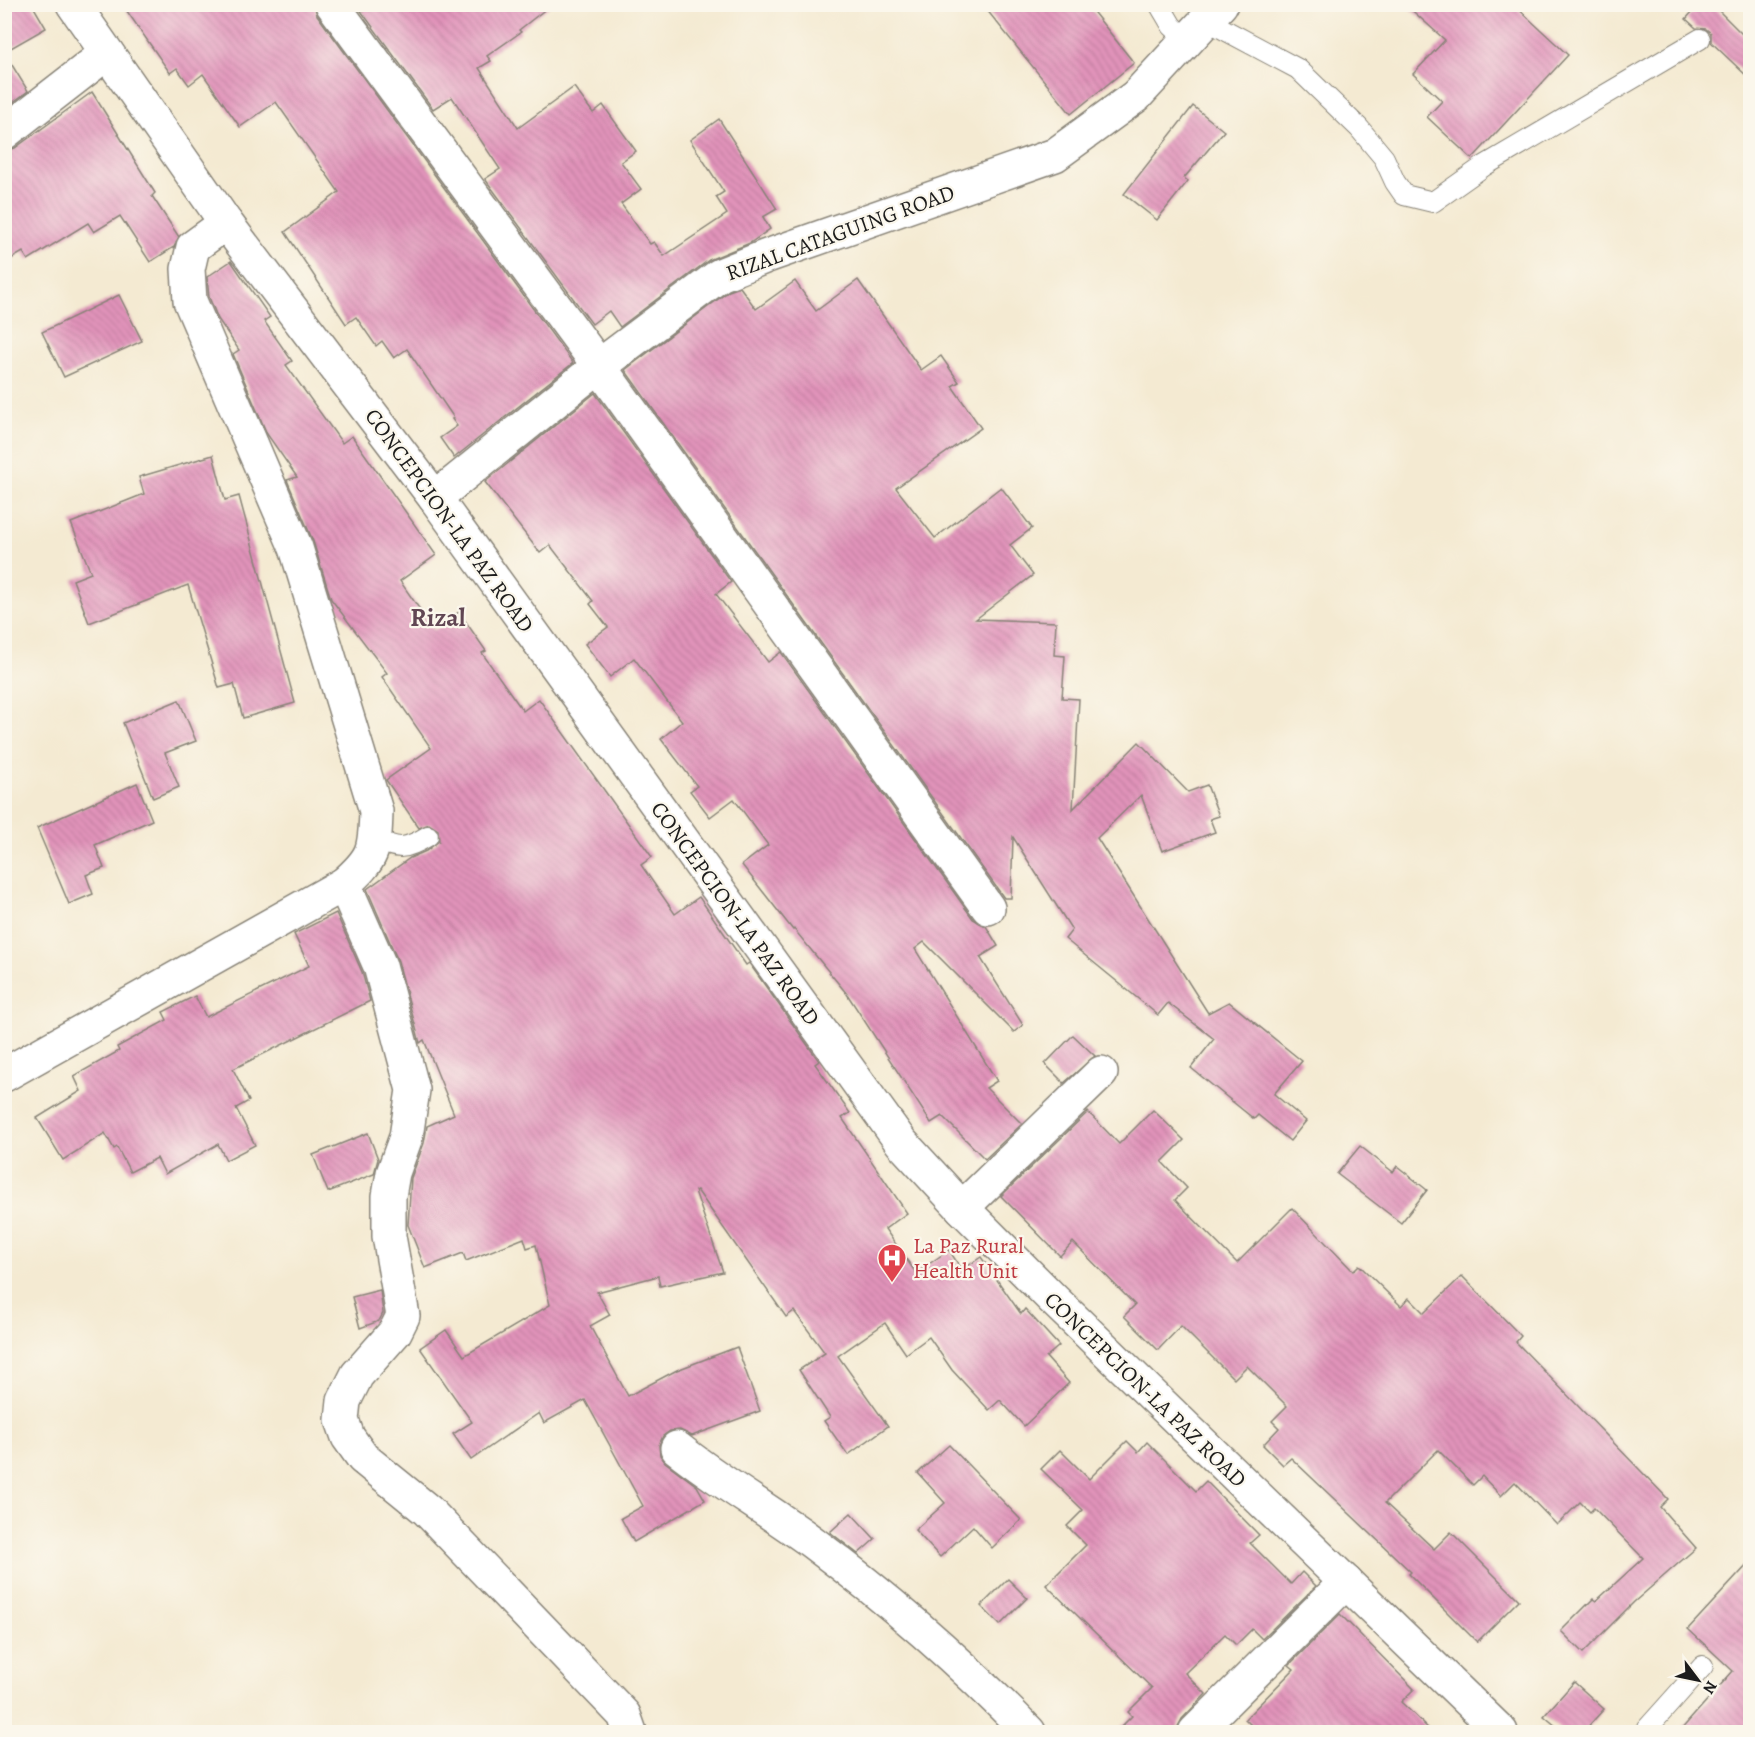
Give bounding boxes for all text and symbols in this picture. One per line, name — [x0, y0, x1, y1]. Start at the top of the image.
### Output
street label: RIZAL CATAGUING ROAD — [722, 178, 959, 288]
street label: CONCEPCION-LA PAZ ROAD — [358, 403, 541, 639]
district label: Rizal — [410, 600, 466, 635]
street label: CONCEPCION-LA PAZ ROAD — [644, 796, 827, 1032]
place label: La Paz Rural Health Unit — [913, 1231, 1024, 1286]
hospital icon: La Paz Rural Health Unit — [876, 1242, 908, 1284]
street label: CONCEPCION-LA PAZ ROAD — [1038, 1285, 1253, 1494]
north arrow — [1668, 1650, 1728, 1710]
text: N — [1697, 1677, 1722, 1698]

